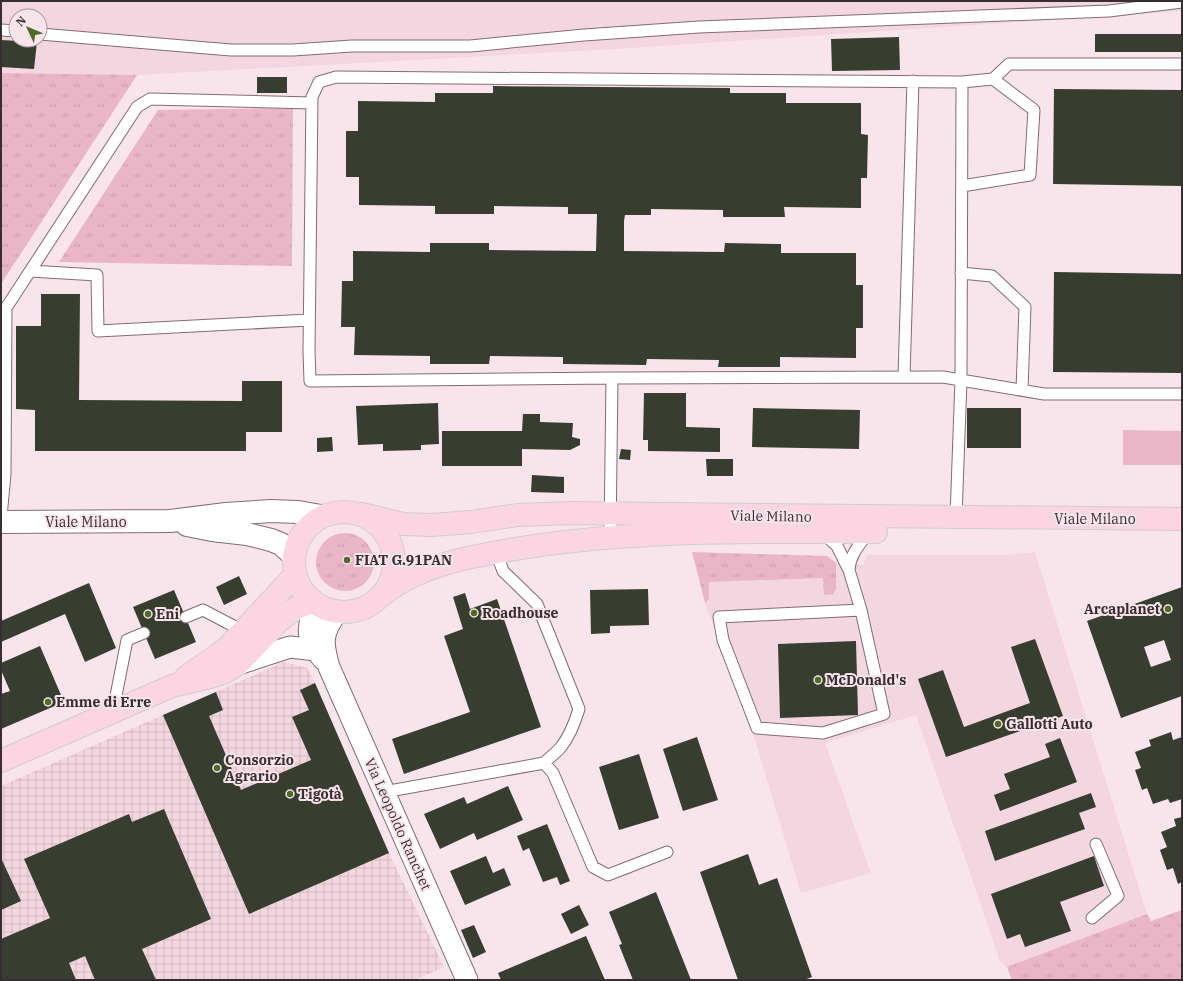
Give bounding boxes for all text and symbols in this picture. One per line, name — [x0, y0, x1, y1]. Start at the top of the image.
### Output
north arrow — [8, 8, 48, 48]
text: N — [13, 13, 29, 29]
street label: Viale Milano — [730, 506, 812, 526]
street label: Viale Milano — [1054, 510, 1136, 528]
street label: Viale Milano — [45, 513, 127, 531]
place label: FIAT G.91PAN — [355, 551, 452, 569]
marker: FIAT G.91PAN — [342, 555, 352, 565]
place label: Arcaplanet — [1084, 600, 1160, 618]
place label: Roadhouse — [482, 604, 559, 622]
marker: Arcaplanet — [1163, 604, 1173, 614]
place label: Eni — [156, 605, 179, 623]
marker: Roadhouse — [469, 608, 479, 618]
marker: Eni — [143, 609, 153, 619]
place label: McDonald's — [826, 671, 906, 689]
marker: McDonald's — [813, 675, 823, 685]
place label: Emme di Erre — [56, 693, 151, 711]
marker: Emme di Erre — [43, 697, 53, 707]
place label: Gallotti Auto — [1006, 715, 1093, 733]
marker: Gallotti Auto — [993, 719, 1003, 729]
place label: Consorzio Agrario — [225, 751, 294, 785]
street label: Via Leopoldo Ranchet — [361, 755, 435, 893]
marker: Consorzio Agrario — [212, 763, 222, 773]
place label: Tigotà — [298, 785, 342, 803]
marker: Tigotà — [285, 789, 295, 799]

